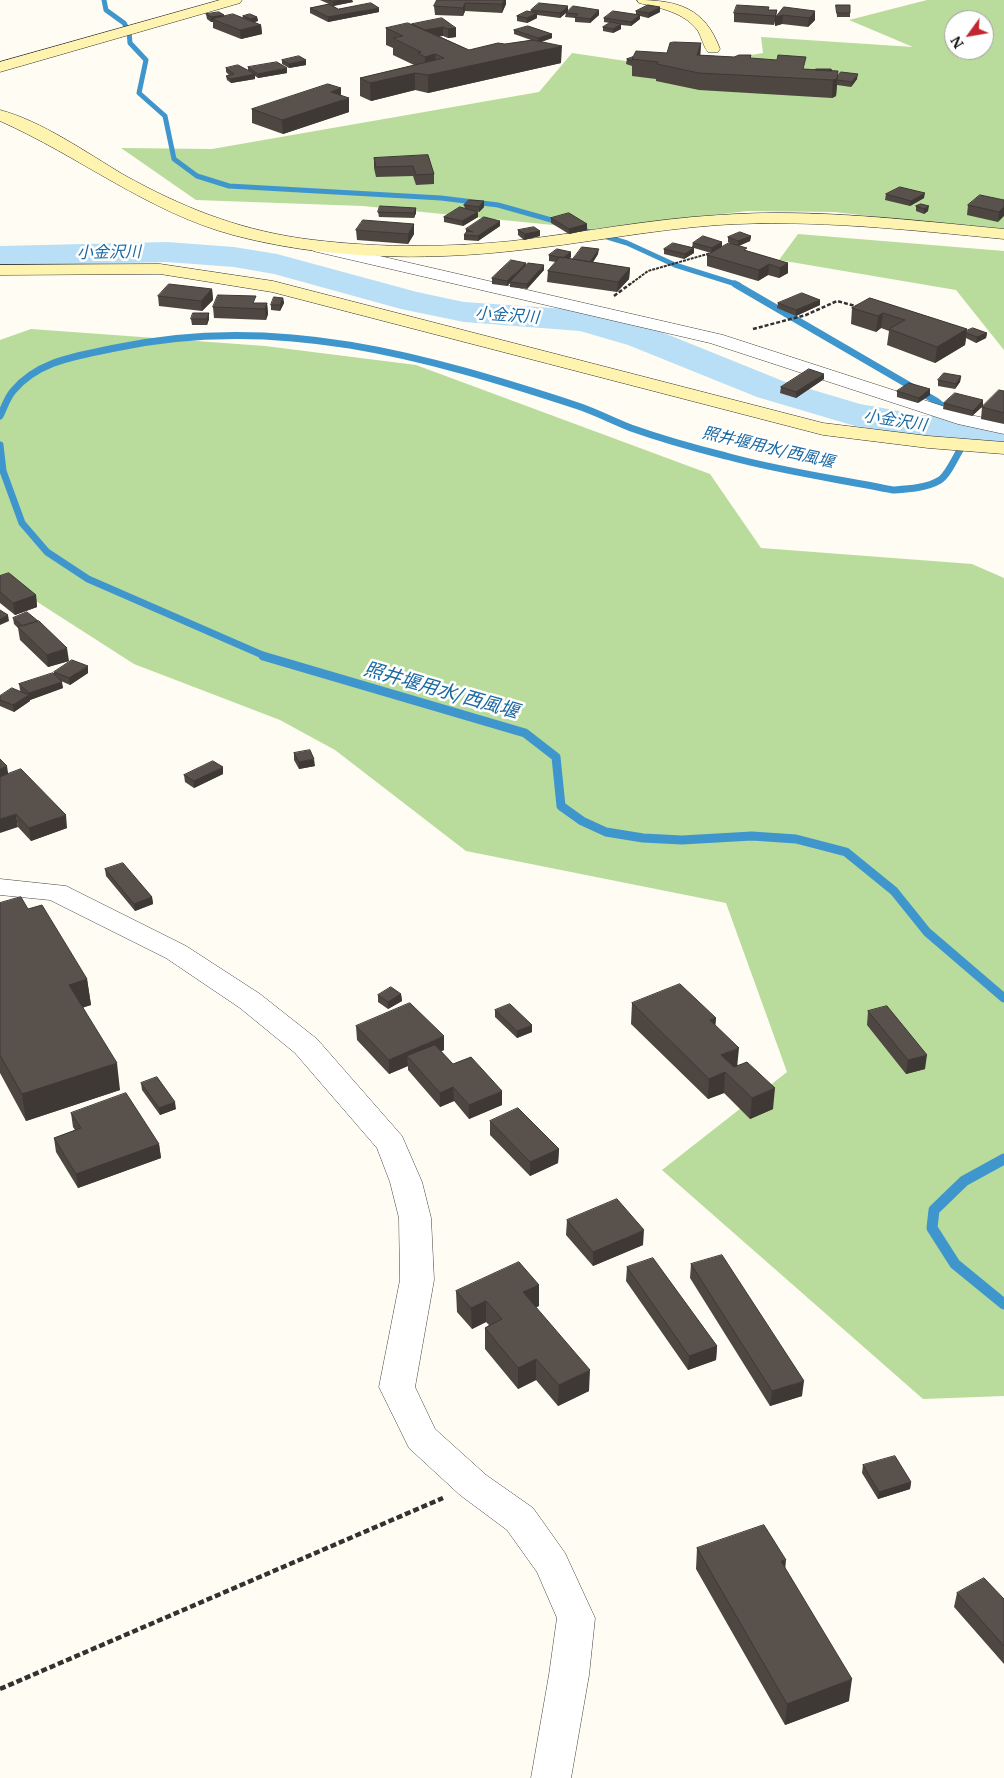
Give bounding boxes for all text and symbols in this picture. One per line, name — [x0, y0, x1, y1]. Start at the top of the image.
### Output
north arrow — [944, 10, 994, 60]
text: N — [947, 33, 968, 52]
water label: 小金沢川 — [77, 243, 141, 263]
water label: 小金沢川 — [474, 304, 540, 328]
water label: 小金沢川 — [862, 407, 928, 435]
water label: 照井堰用水/西風堰 — [700, 424, 836, 472]
water label: 照井堰用水/西風堰 — [361, 658, 521, 724]

